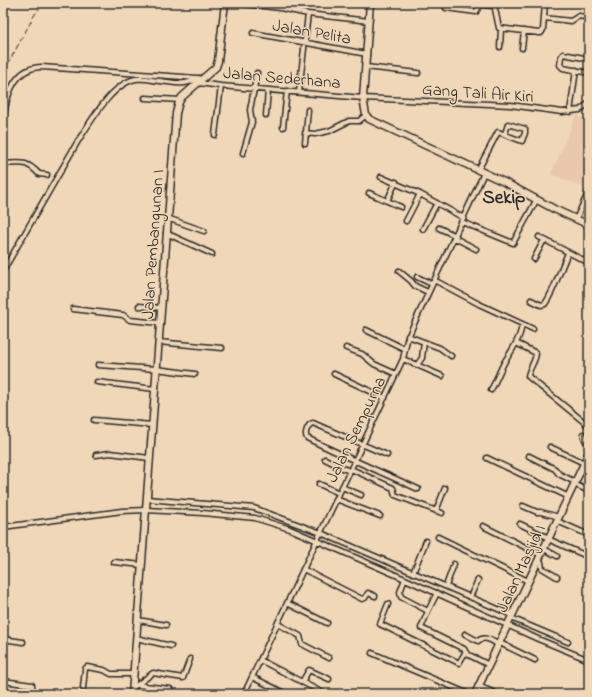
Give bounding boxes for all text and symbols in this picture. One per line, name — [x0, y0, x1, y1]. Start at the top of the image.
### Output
street label: Jalan Pelita — [270, 13, 353, 52]
street label: Jalan Sederhana — [222, 61, 342, 96]
street label: Gang Tali Air Kiri — [421, 77, 535, 112]
street label: Jalan Pembangunan I — [136, 169, 173, 320]
district label: Sekip — [483, 185, 525, 212]
street label: Jalan Sempurna — [320, 372, 393, 487]
street label: Jalan Masjid I — [490, 520, 553, 617]

